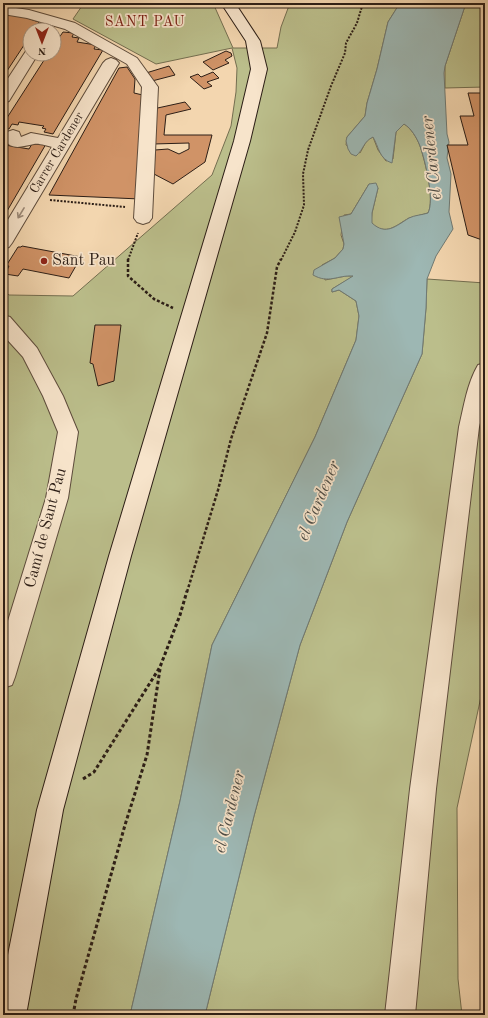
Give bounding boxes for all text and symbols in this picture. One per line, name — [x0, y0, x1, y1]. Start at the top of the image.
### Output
district label: SANT PAU — [105, 15, 185, 29]
north arrow — [22, 22, 62, 62]
text: N — [37, 45, 46, 56]
street label: Carrer Cardener — [28, 110, 87, 196]
water label: el Cardener — [419, 114, 445, 201]
one-way arrow — [17, 207, 25, 218]
place label: Sant Pau — [52, 253, 116, 269]
marker: Sant Pau — [39, 256, 49, 266]
water label: el Cardener — [295, 458, 344, 543]
street label: Camí de Sant Pau — [22, 466, 70, 590]
water label: el Cardener — [212, 768, 249, 855]

